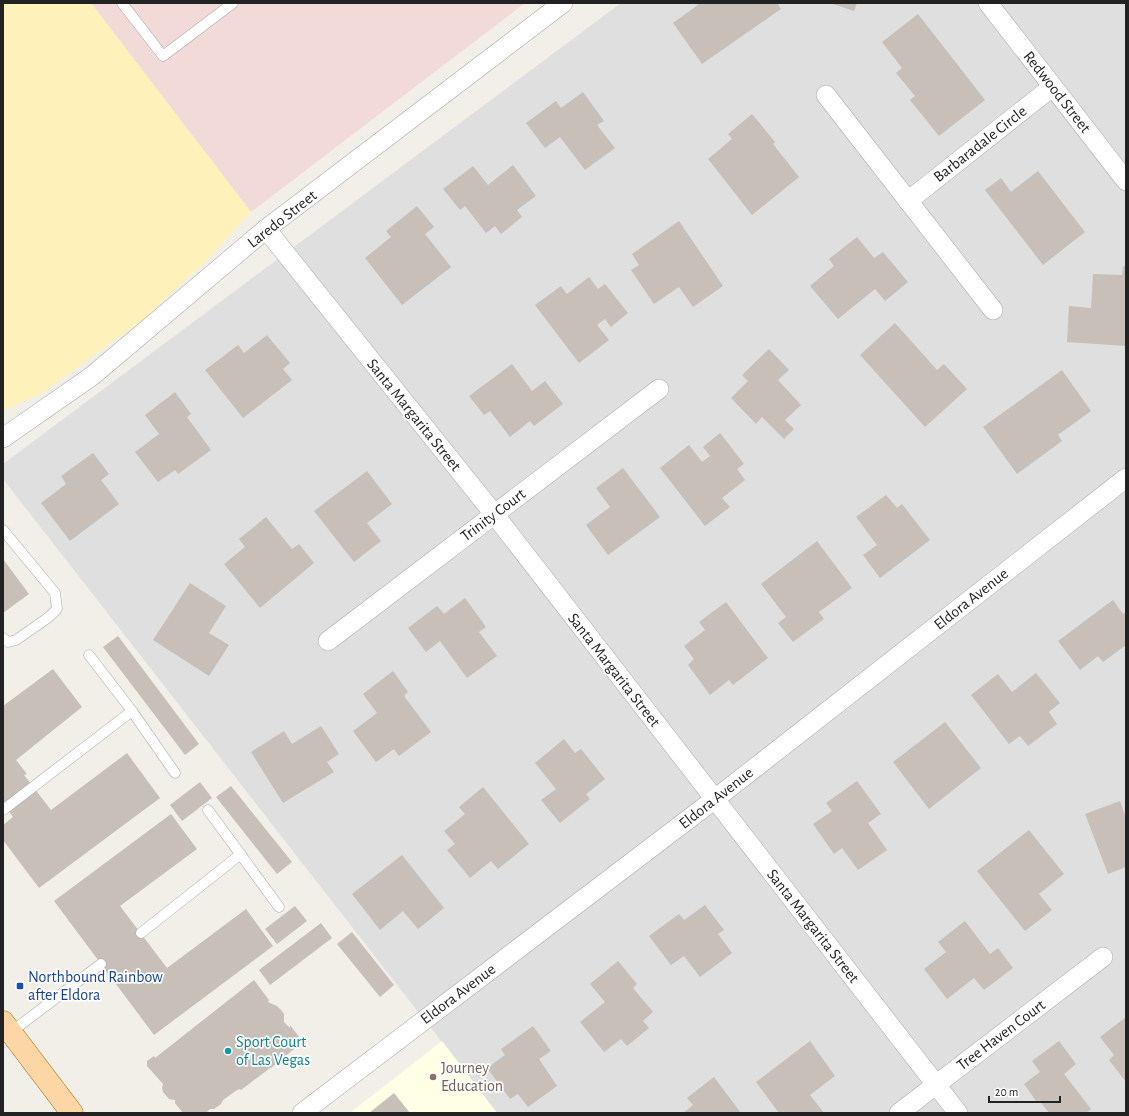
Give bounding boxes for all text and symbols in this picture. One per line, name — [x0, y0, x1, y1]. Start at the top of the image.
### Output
street label: Redwood Street — [1020, 48, 1094, 136]
street label: Barbaradale Circle — [930, 103, 1030, 185]
street label: Laredo Street — [244, 187, 320, 251]
street label: Santa Margarita Street — [364, 356, 464, 474]
street label: Trinity Court — [458, 486, 529, 545]
street label: Eldora Avenue — [931, 565, 1011, 633]
street label: Santa Margarita Street — [565, 610, 663, 730]
street label: Eldora Avenue — [676, 764, 756, 832]
street label: Santa Margarita Street — [764, 866, 862, 986]
street label: Eldora Avenue — [418, 961, 498, 1027]
place label: Northbound Rainbow after Eldora — [28, 969, 163, 1003]
marker: Northbound Rainbow after Eldora — [15, 981, 25, 991]
street label: Tree Haven Court — [954, 997, 1048, 1073]
place label: Sport Court of Las Vegas — [236, 1034, 310, 1068]
marker: Sport Court of Las Vegas — [223, 1046, 233, 1056]
place label: Journey Education — [441, 1060, 503, 1094]
marker: Journey Education — [428, 1072, 438, 1082]
scale bar — [989, 1078, 1060, 1104]
text: 20 m — [995, 1086, 1018, 1098]

